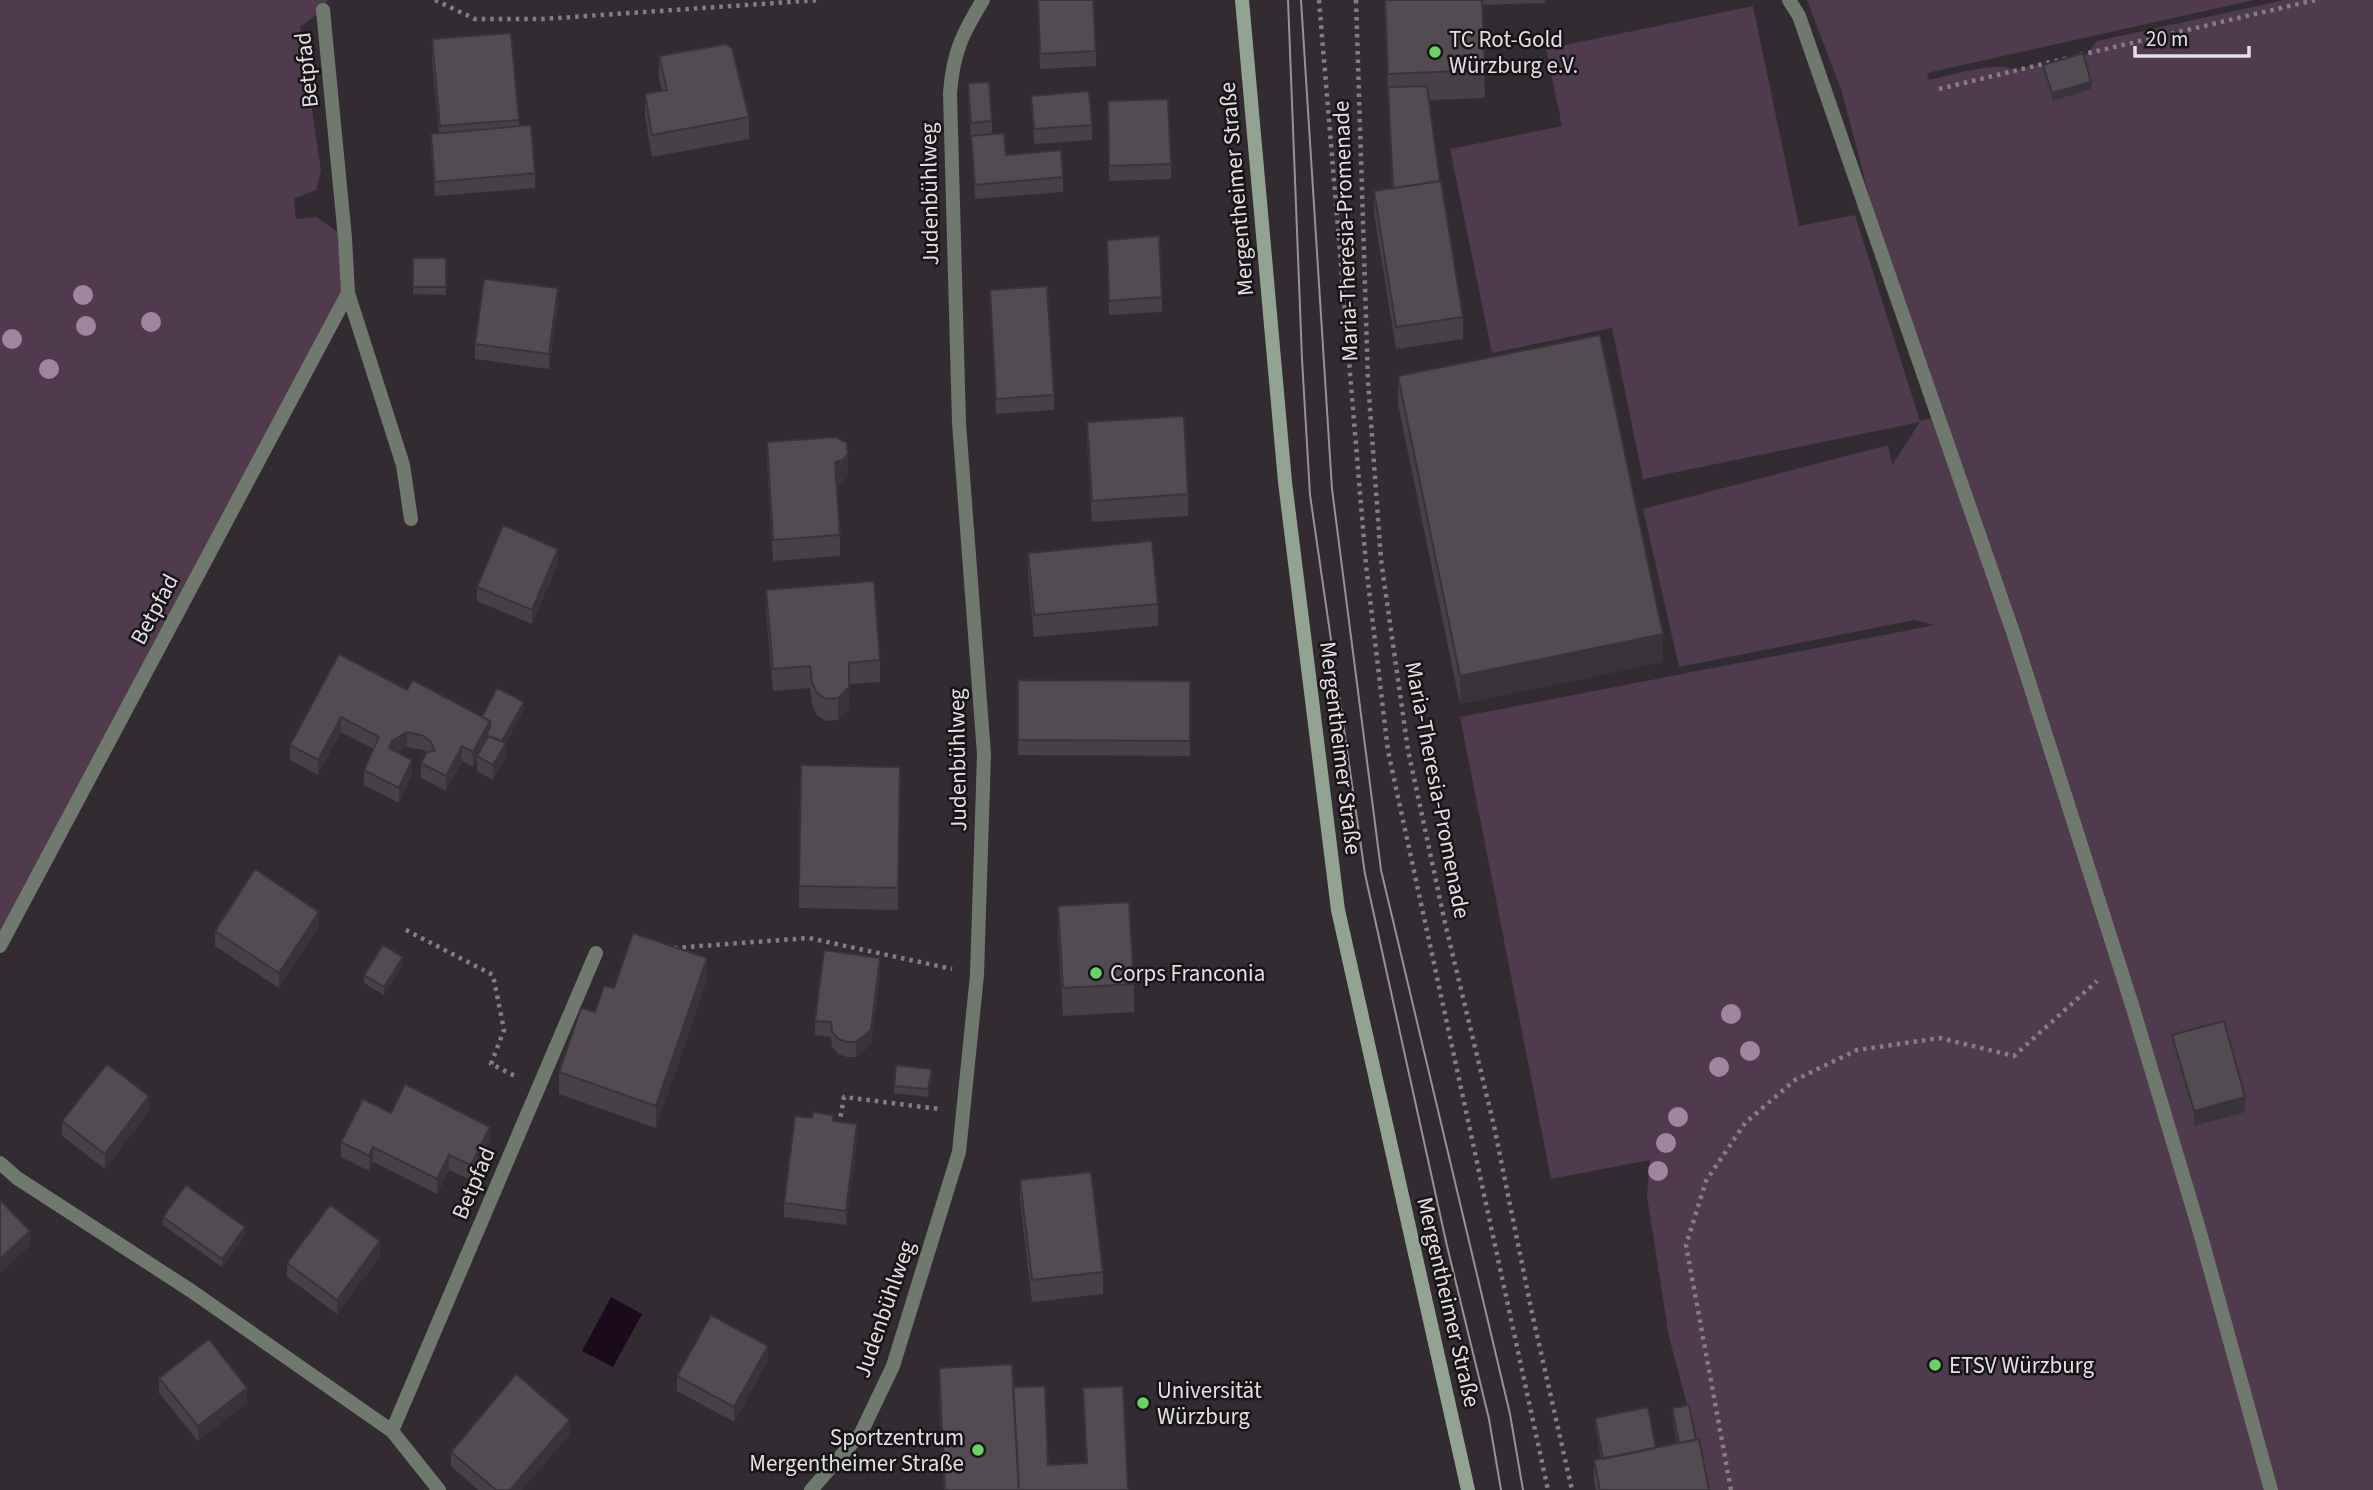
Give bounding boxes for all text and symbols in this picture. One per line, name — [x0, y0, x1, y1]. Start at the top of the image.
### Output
scale bar — [2135, 14, 2249, 58]
place label: TC Rot-Gold Würzburg e.V. — [1449, 23, 1578, 82]
text: 20 m — [2146, 24, 2188, 54]
street label: Betpfad — [286, 31, 327, 109]
marker: TC Rot-Gold Würzburg e.V. — [1427, 44, 1443, 60]
street label: Mergentheimer Straße — [1211, 81, 1262, 297]
street label: Maria-Theresia-Promenade — [1324, 100, 1367, 362]
street label: Judenbühlweg — [912, 122, 947, 266]
street label: Betpfad — [122, 568, 187, 650]
street label: Mergentheimer Straße — [1311, 639, 1370, 857]
street label: Maria-Theresia-Promenade — [1396, 659, 1479, 921]
street label: Judenbühlweg — [940, 688, 975, 832]
place label: Corps Franconia — [1110, 957, 1265, 990]
marker: Corps Franconia — [1088, 965, 1104, 981]
street label: Betpfad — [443, 1142, 503, 1225]
street label: Mergentheimer Straße — [1408, 1194, 1489, 1410]
street label: Judenbühlweg — [846, 1236, 924, 1382]
place label: ETSV Würzburg — [1949, 1349, 2095, 1382]
marker: ETSV Würzburg — [1927, 1357, 1943, 1373]
place label: Universität Würzburg — [1157, 1374, 1262, 1433]
marker: Universität Würzburg — [1135, 1395, 1151, 1411]
place label: Sportzentrum Mergentheimer Straße — [749, 1421, 964, 1480]
marker: Sportzentrum Mergentheimer Straße — [970, 1442, 986, 1458]

